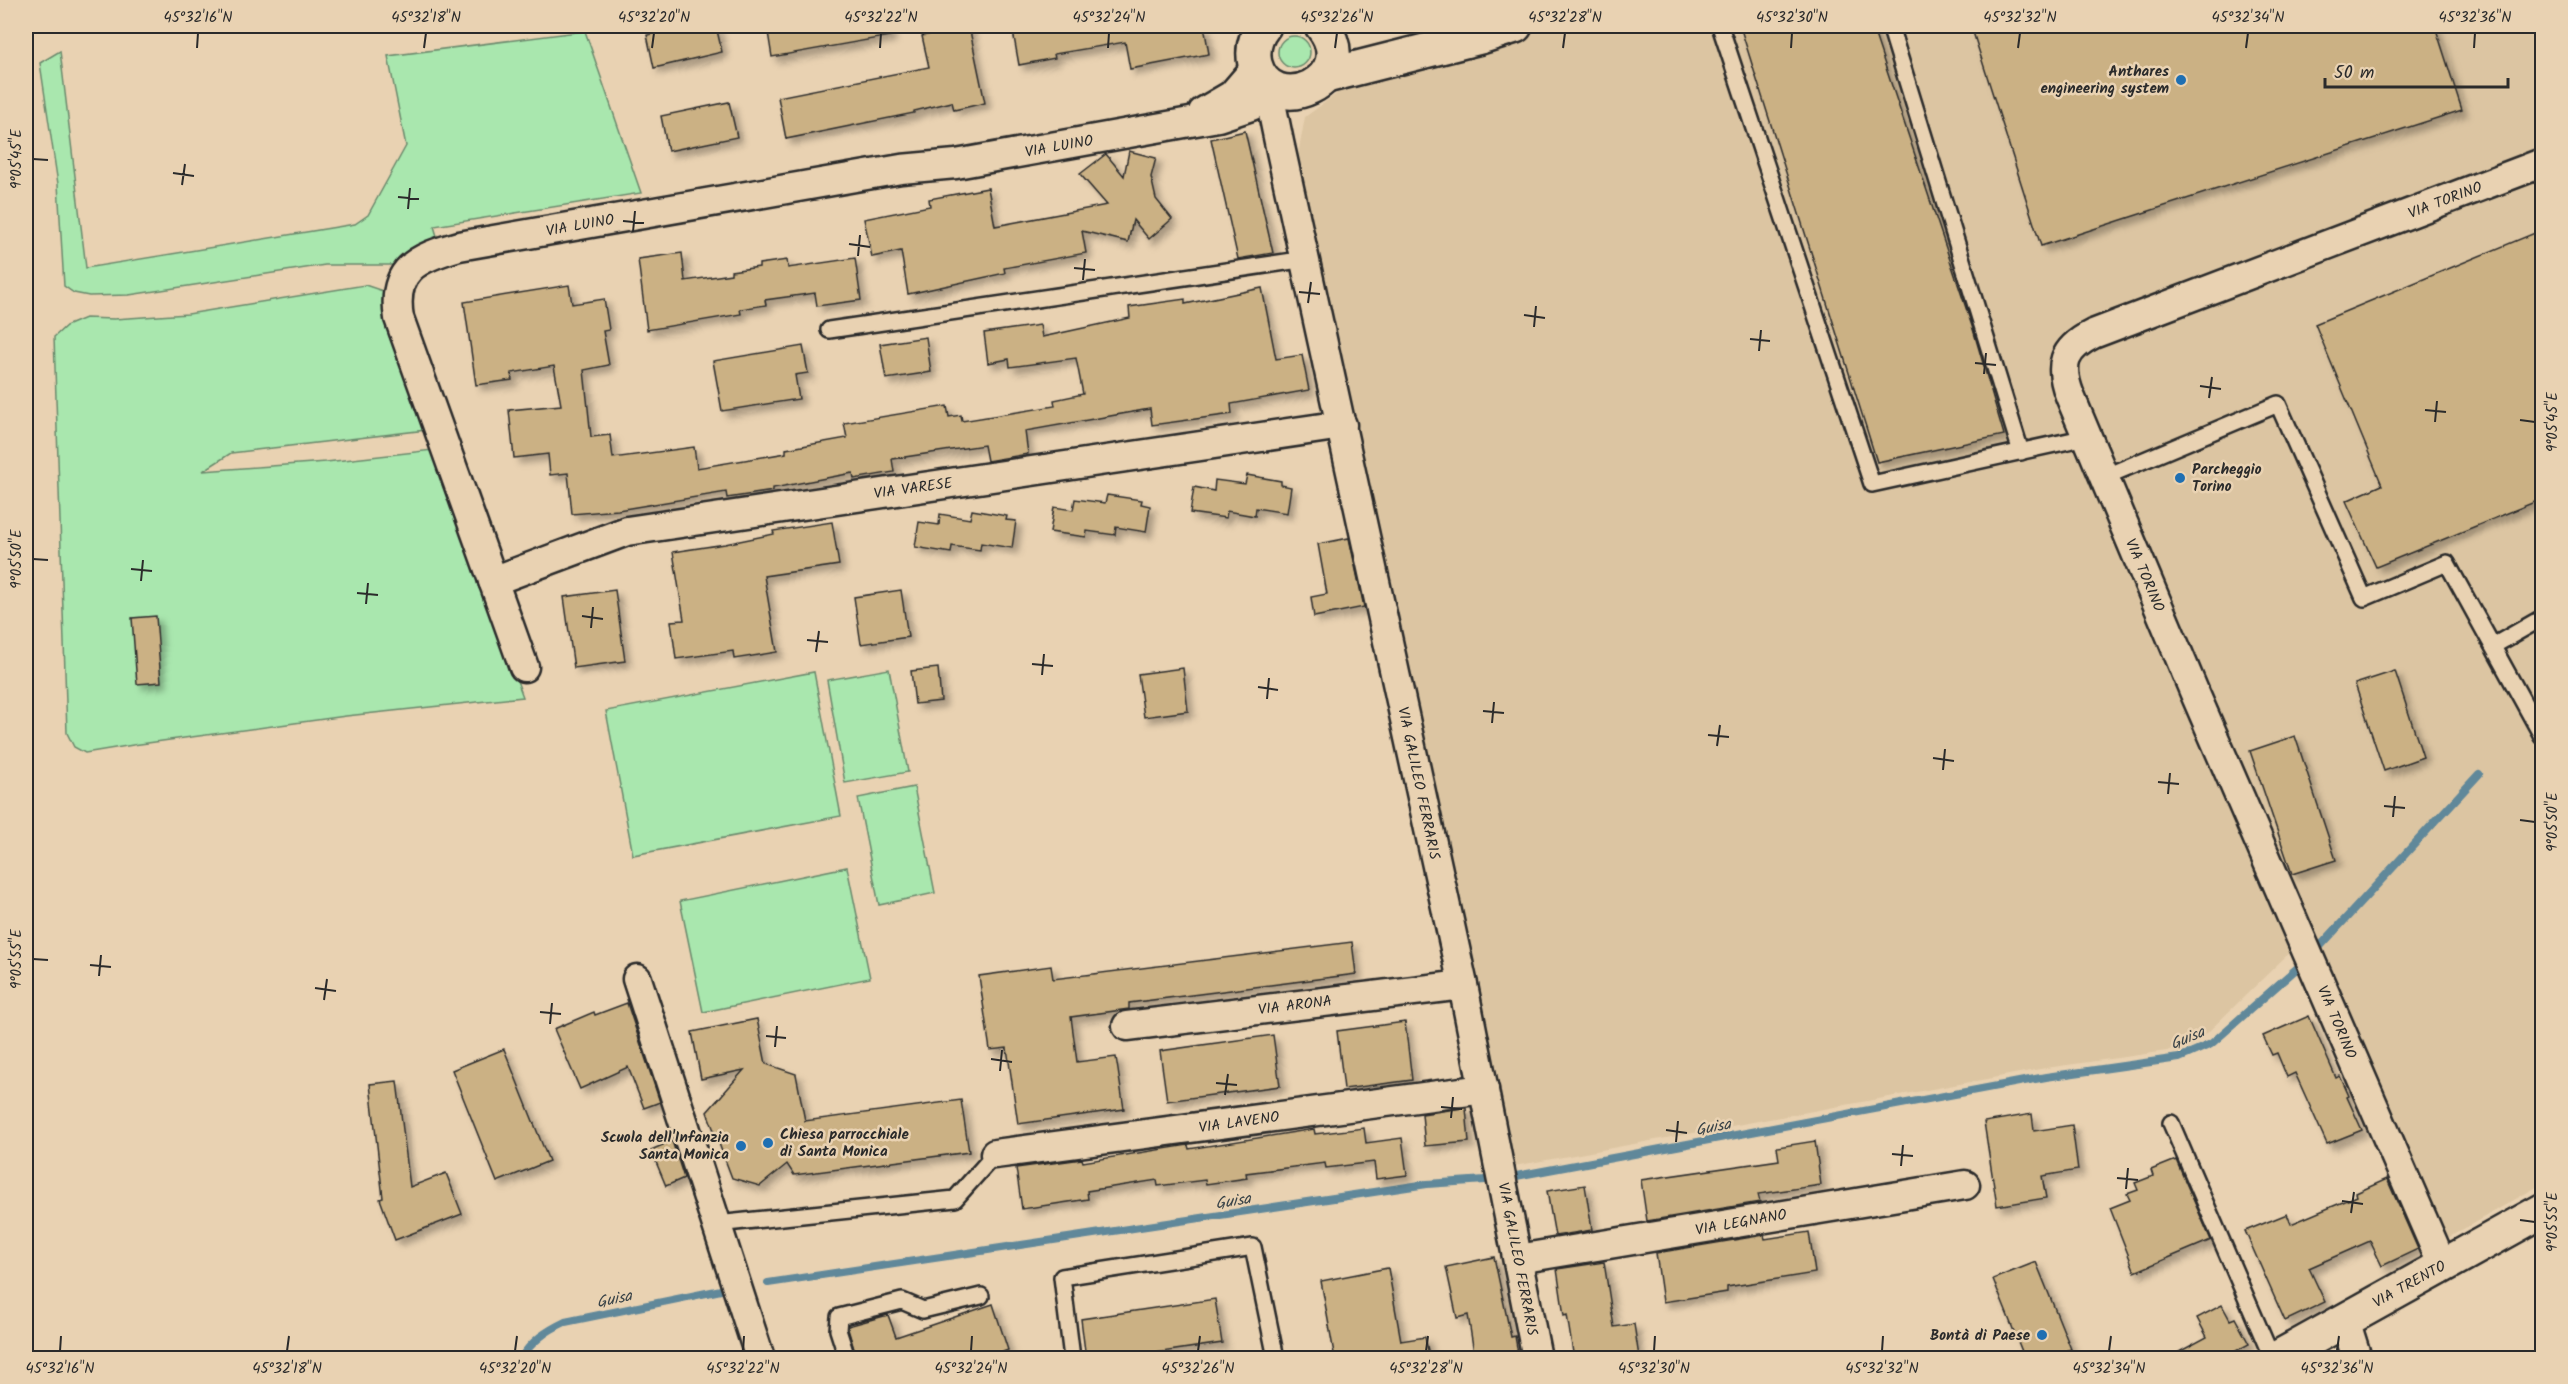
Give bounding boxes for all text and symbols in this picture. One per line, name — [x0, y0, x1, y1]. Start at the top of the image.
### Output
text: 45°32'16"N — [163, 6, 233, 30]
text: 45°32'18"N — [391, 6, 461, 30]
text: 45°32'20"N — [618, 6, 690, 30]
text: 45°32'22"N — [844, 6, 918, 30]
text: 45°32'24"N — [1073, 6, 1145, 30]
text: 45°32'26"N — [1300, 6, 1374, 30]
text: 45°32'28"N — [1528, 6, 1602, 30]
text: 45°32'30"N — [1756, 6, 1828, 30]
text: 45°32'32"N — [1983, 6, 2057, 30]
text: 45°32'34"N — [2212, 6, 2284, 30]
text: 45°32'36"N — [2439, 6, 2511, 30]
scale bar — [2325, 51, 2508, 89]
text: 50 m — [2334, 59, 2374, 88]
place label: Anthares engineering system — [2040, 60, 2169, 101]
marker: Anthares engineering system — [2174, 73, 2188, 87]
text: 9°05'45"E — [5, 128, 29, 189]
street label: VIA LUINO — [1023, 129, 1095, 165]
street label: VIA TORINO — [2405, 176, 2486, 226]
street label: VIA LUINO — [544, 208, 616, 244]
text: 9°05'45"E — [2541, 391, 2565, 452]
place label: Parcheggio Torino — [2192, 458, 2262, 499]
street label: VIA VARESE — [872, 471, 955, 506]
marker: Parcheggio Torino — [2173, 471, 2187, 485]
text: 9°05'50"E — [5, 528, 29, 589]
street label: VIA TORINO — [2118, 535, 2170, 616]
street label: VIA GALILEO FERRARIS — [1390, 705, 1446, 862]
text: 9°05'50"E — [2541, 791, 2565, 852]
text: 9°05'55"E — [5, 928, 29, 989]
street label: VIA TORINO — [2310, 982, 2362, 1063]
street label: VIA ARONA — [1257, 990, 1333, 1022]
water label: Guisa — [2166, 1019, 2210, 1057]
street label: VIA LAVENO — [1197, 1105, 1281, 1141]
water label: Guisa — [1693, 1112, 1735, 1143]
place label: Chiesa parrocchiale di Santa Monica — [780, 1123, 909, 1164]
place label: Scuola dell'Infanzia Santa Monica — [601, 1126, 729, 1167]
marker: Chiesa parrocchiale di Santa Monica — [761, 1136, 775, 1150]
marker: Scuola dell'Infanzia Santa Monica — [734, 1139, 748, 1153]
street label: VIA GALILEO FERRARIS — [1490, 1180, 1544, 1338]
water label: Guisa — [1214, 1186, 1254, 1217]
text: 9°05'55"E — [2541, 1191, 2565, 1252]
street label: VIA LEGNANO — [1694, 1203, 1789, 1243]
street label: VIA TRENTO — [2368, 1255, 2451, 1315]
water label: Guisa — [594, 1283, 636, 1315]
place label: Bontà di Paese — [1930, 1324, 2031, 1348]
marker: Bontà di Paese — [2035, 1328, 2049, 1342]
text: 45°32'16"N — [25, 1357, 95, 1381]
text: 45°32'18"N — [252, 1357, 322, 1381]
text: 45°32'20"N — [479, 1357, 551, 1381]
text: 45°32'22"N — [706, 1357, 780, 1381]
text: 45°32'24"N — [935, 1357, 1007, 1381]
text: 45°32'26"N — [1161, 1357, 1235, 1381]
text: 45°32'28"N — [1389, 1357, 1463, 1381]
text: 45°32'30"N — [1618, 1357, 1690, 1381]
text: 45°32'32"N — [1845, 1357, 1919, 1381]
text: 45°32'34"N — [2073, 1357, 2145, 1381]
text: 45°32'36"N — [2301, 1357, 2373, 1381]

